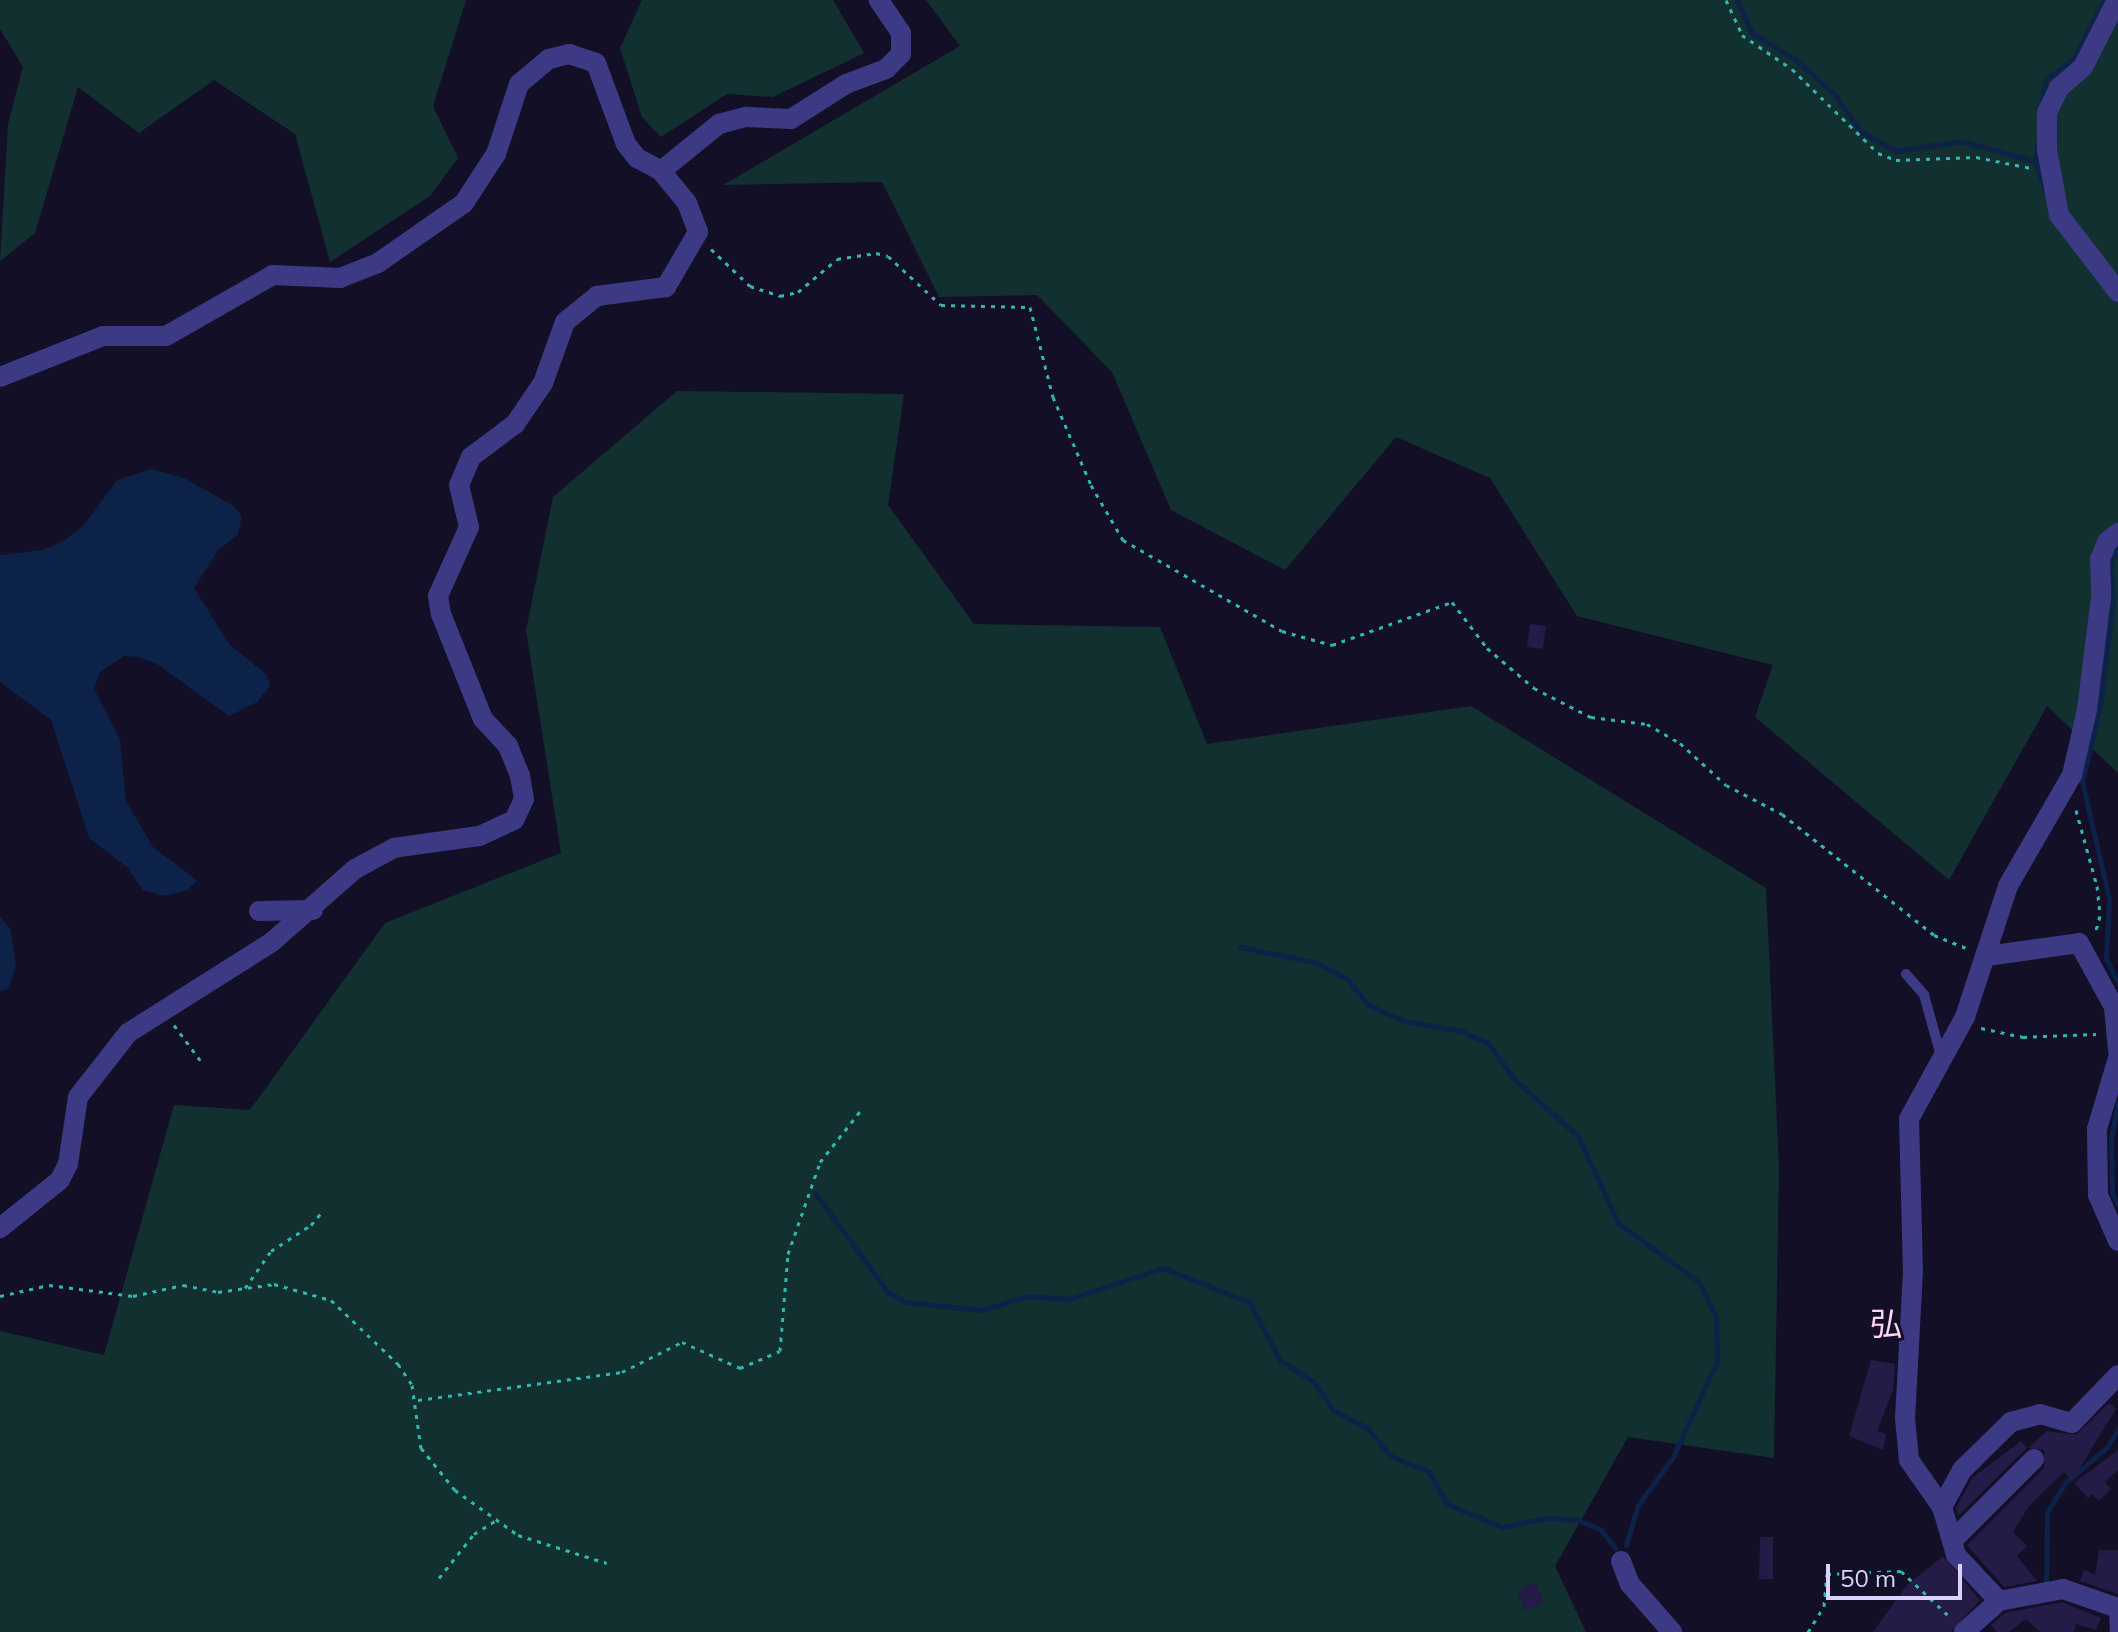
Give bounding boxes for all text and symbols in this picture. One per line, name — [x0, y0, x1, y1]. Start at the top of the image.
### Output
district label: 弘 — [1870, 1304, 1902, 1342]
scale bar — [1830, 1548, 1966, 1598]
text: 50 m — [1840, 1563, 1896, 1593]

